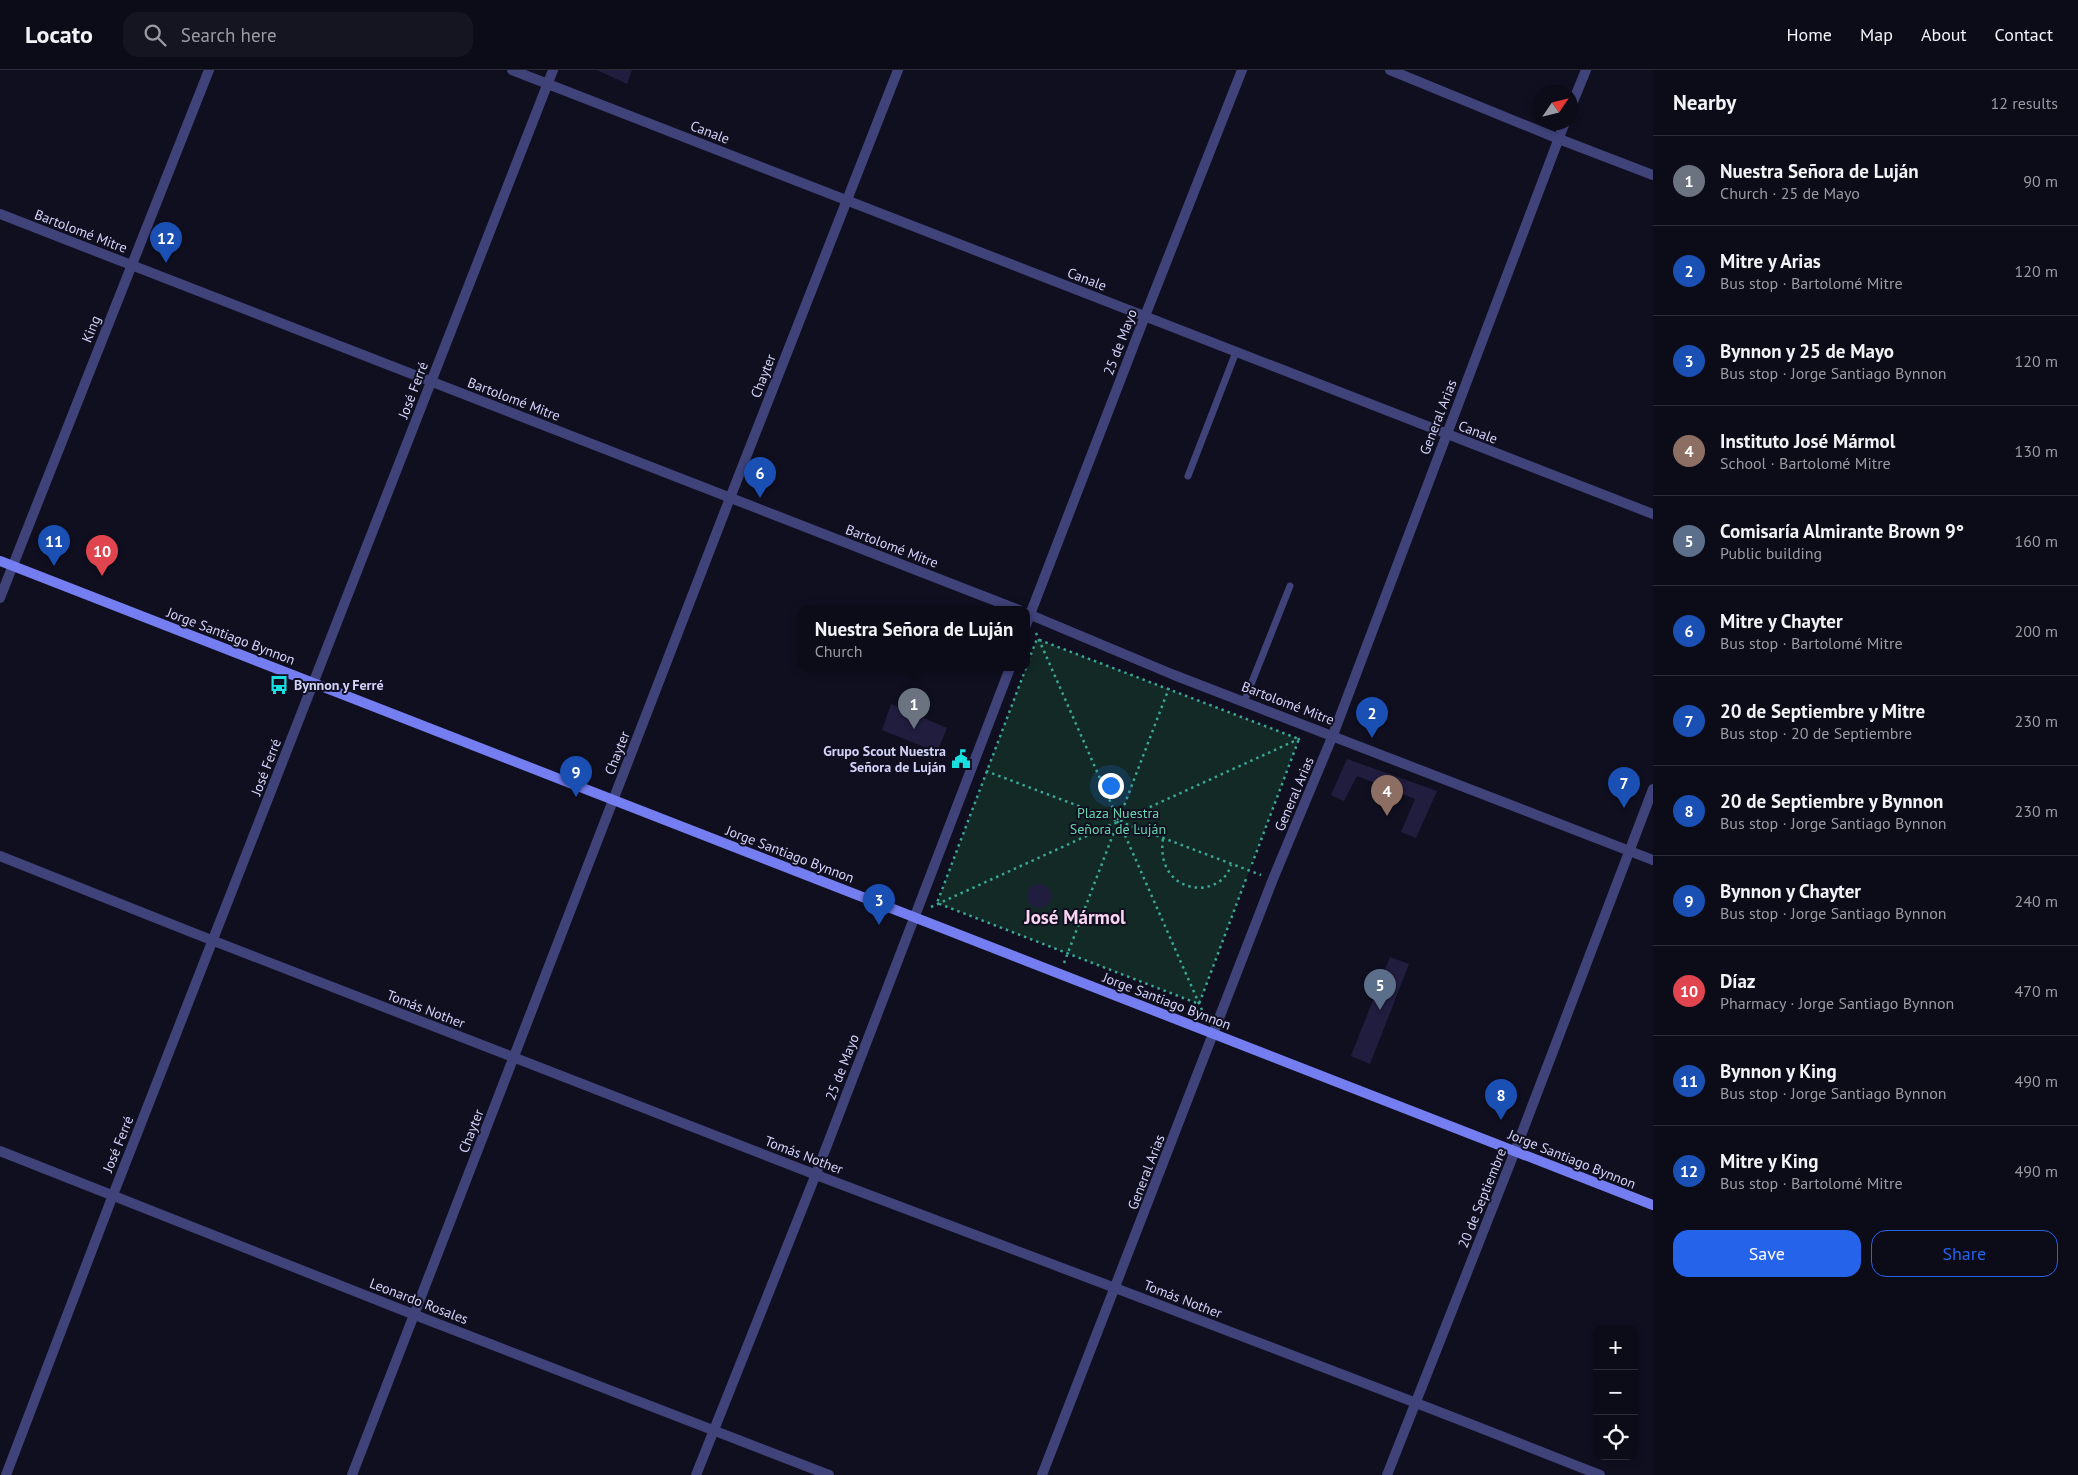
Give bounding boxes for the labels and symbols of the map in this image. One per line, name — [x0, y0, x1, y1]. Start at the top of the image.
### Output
north arrow — [1533, 85, 1578, 130]
street label: Canale — [688, 116, 732, 148]
street label: Bartolomé Mitre — [32, 205, 130, 257]
pin: 12 — [150, 222, 182, 263]
street label: Canale — [1065, 263, 1109, 295]
street label: 25 de Mayo — [1099, 306, 1141, 378]
street label: King — [78, 313, 104, 345]
street label: Chayter — [746, 351, 780, 401]
street label: José Ferré — [394, 359, 432, 422]
street label: Bartolomé Mitre — [465, 373, 563, 425]
street label: General Arias — [1415, 377, 1461, 457]
street label: Canale — [1456, 416, 1500, 448]
pin: 6 — [744, 457, 776, 498]
street label: Bartolomé Mitre — [843, 520, 941, 572]
pin: 11 — [38, 525, 70, 566]
pin: 10 — [86, 535, 118, 576]
street label: Jorge Santiago Bynnon — [163, 603, 298, 669]
bus stop icon: Bynnon y Ferré — [268, 674, 290, 696]
place label: Bynnon y Ferré — [294, 676, 384, 694]
street label: Bartolomé Mitre — [1239, 677, 1337, 729]
pin: 1 — [898, 688, 930, 729]
pin: 2 — [1356, 697, 1388, 738]
street label: Chayter — [600, 728, 634, 778]
street label: José Ferré — [247, 736, 285, 799]
place label: Grupo Scout Nuestra Señora de Luján — [823, 742, 946, 776]
public building icon: Grupo Scout Nuestra Señora de Luján — [950, 748, 972, 770]
street label: General Arias — [1270, 754, 1318, 834]
pin: 9 — [560, 756, 592, 797]
pin: 7 — [1608, 767, 1640, 808]
your location — [1098, 773, 1124, 799]
pin: 4 — [1371, 775, 1403, 816]
park label: Plaza Nuestra Señora de Luján — [1070, 804, 1166, 838]
street label: Jorge Santiago Bynnon — [722, 821, 857, 887]
pin: 3 — [863, 884, 895, 925]
district label: José Mármol — [1023, 905, 1126, 929]
street label: Jorge Santiago Bynnon — [1099, 968, 1234, 1034]
pin: 5 — [1364, 969, 1396, 1010]
street label: Tomás Nother — [384, 986, 468, 1032]
street label: 25 de Mayo — [821, 1031, 863, 1103]
pin: 8 — [1485, 1079, 1517, 1120]
street label: Chayter — [454, 1106, 488, 1156]
street label: José Ferré — [98, 1113, 137, 1176]
street label: Jorge Santiago Bynnon — [1505, 1125, 1638, 1193]
street label: Tomás Nother — [762, 1132, 846, 1178]
street label: General Arias — [1123, 1132, 1169, 1212]
street label: 20 de Septiembre — [1454, 1146, 1510, 1250]
street label: Leonardo Rosales — [367, 1274, 471, 1328]
street label: Tomás Nother — [1141, 1276, 1225, 1322]

